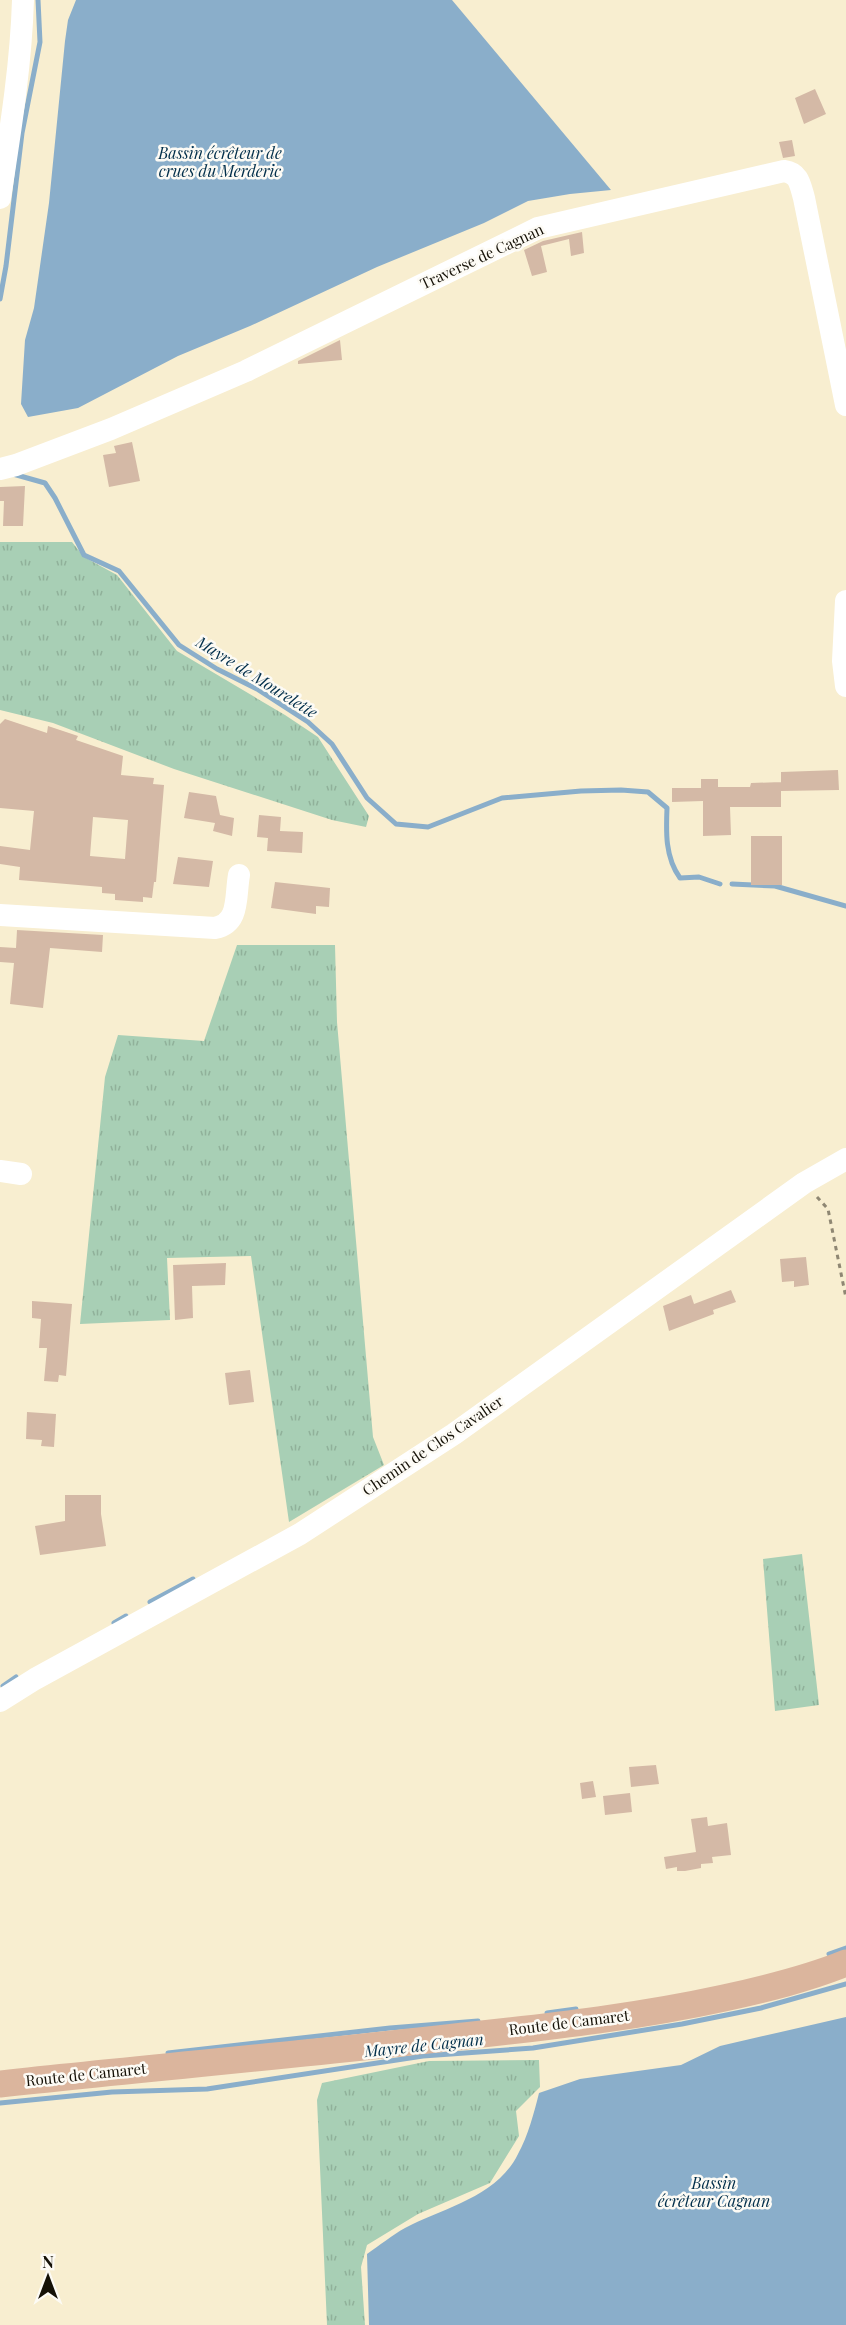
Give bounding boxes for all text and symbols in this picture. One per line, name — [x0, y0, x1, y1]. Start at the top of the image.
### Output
water label: Bassin écrêteur de crues du Merderic — [157, 142, 282, 181]
street label: Traverse de Cagnan — [417, 219, 547, 293]
water label: Mayre de Mourelette — [192, 630, 322, 722]
street label: Chemin de Clos Cavalier — [358, 1390, 507, 1500]
street label: Route de Camaret — [508, 2005, 631, 2039]
water label: Mayre de Cagnan — [362, 2028, 485, 2061]
street label: Route de Camaret — [25, 2058, 148, 2090]
water label: Bassin écrêteur Cagnan — [658, 2172, 770, 2211]
north arrow — [18, 2247, 78, 2307]
text: N — [42, 2251, 54, 2272]

